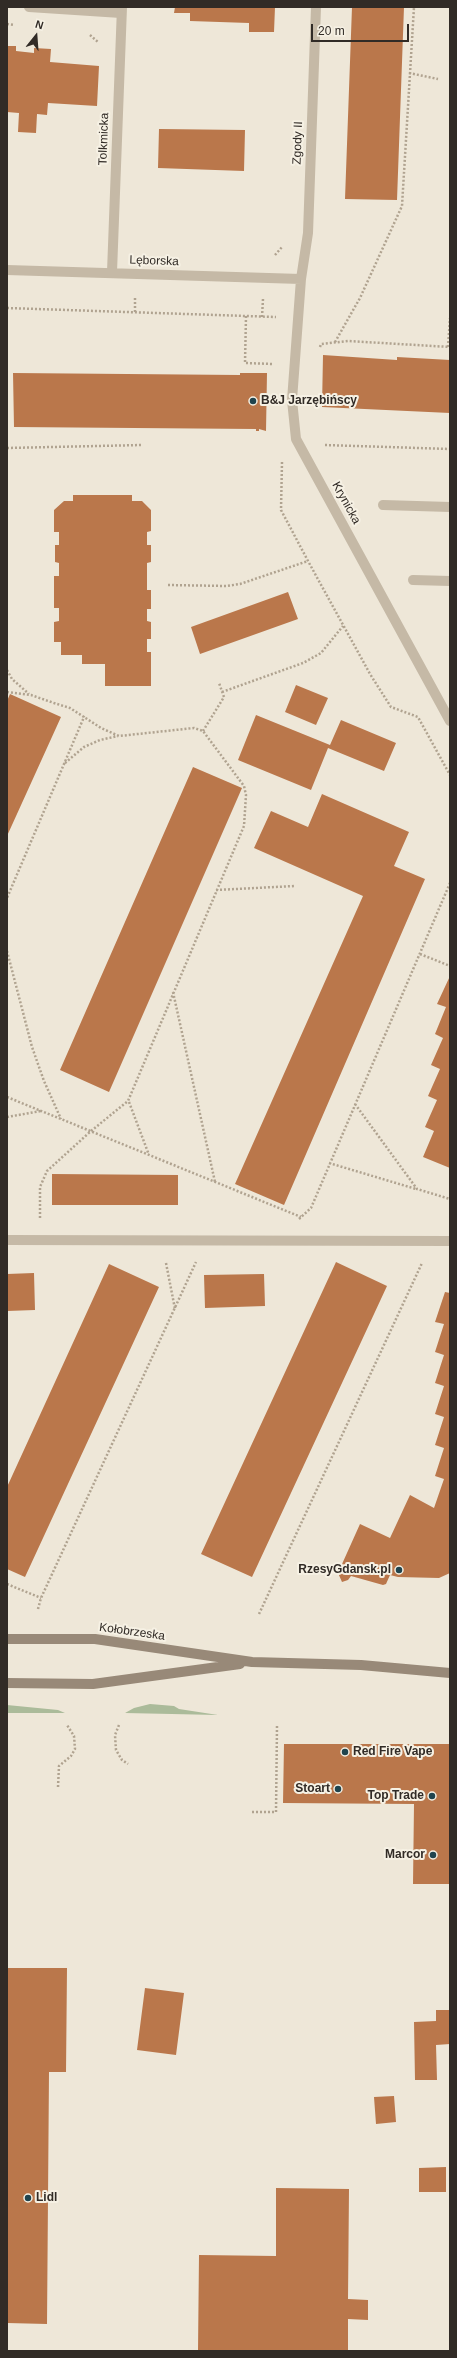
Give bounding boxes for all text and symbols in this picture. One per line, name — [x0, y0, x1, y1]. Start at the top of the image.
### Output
north arrow — [16, 16, 56, 56]
scale bar — [313, 16, 411, 42]
text: N — [34, 18, 45, 31]
text: 20 m — [318, 24, 345, 38]
street label: Tolkmicka — [96, 112, 112, 166]
street label: Zgody II — [290, 121, 306, 165]
street label: Lęborska — [129, 253, 179, 269]
place label: B&J Jarzębińscy — [261, 394, 357, 408]
marker: B&J Jarzębińscy — [248, 396, 258, 406]
street label: Krynicka — [329, 479, 363, 527]
place label: RzesyGdansk.pl — [298, 1563, 391, 1577]
marker: RzesyGdansk.pl — [394, 1565, 404, 1575]
street label: Kołobrzeska — [98, 1620, 166, 1644]
place label: Red Fire Vape — [353, 1745, 432, 1759]
marker: Red Fire Vape — [340, 1747, 350, 1757]
place label: Stoart — [295, 1782, 330, 1796]
marker: Stoart — [333, 1784, 343, 1794]
place label: Top Trade — [368, 1789, 424, 1803]
marker: Top Trade — [427, 1791, 437, 1801]
place label: Marcor — [385, 1848, 425, 1862]
marker: Marcor — [428, 1850, 438, 1860]
place label: Lidl — [36, 2191, 57, 2205]
marker: Lidl — [23, 2193, 33, 2203]

